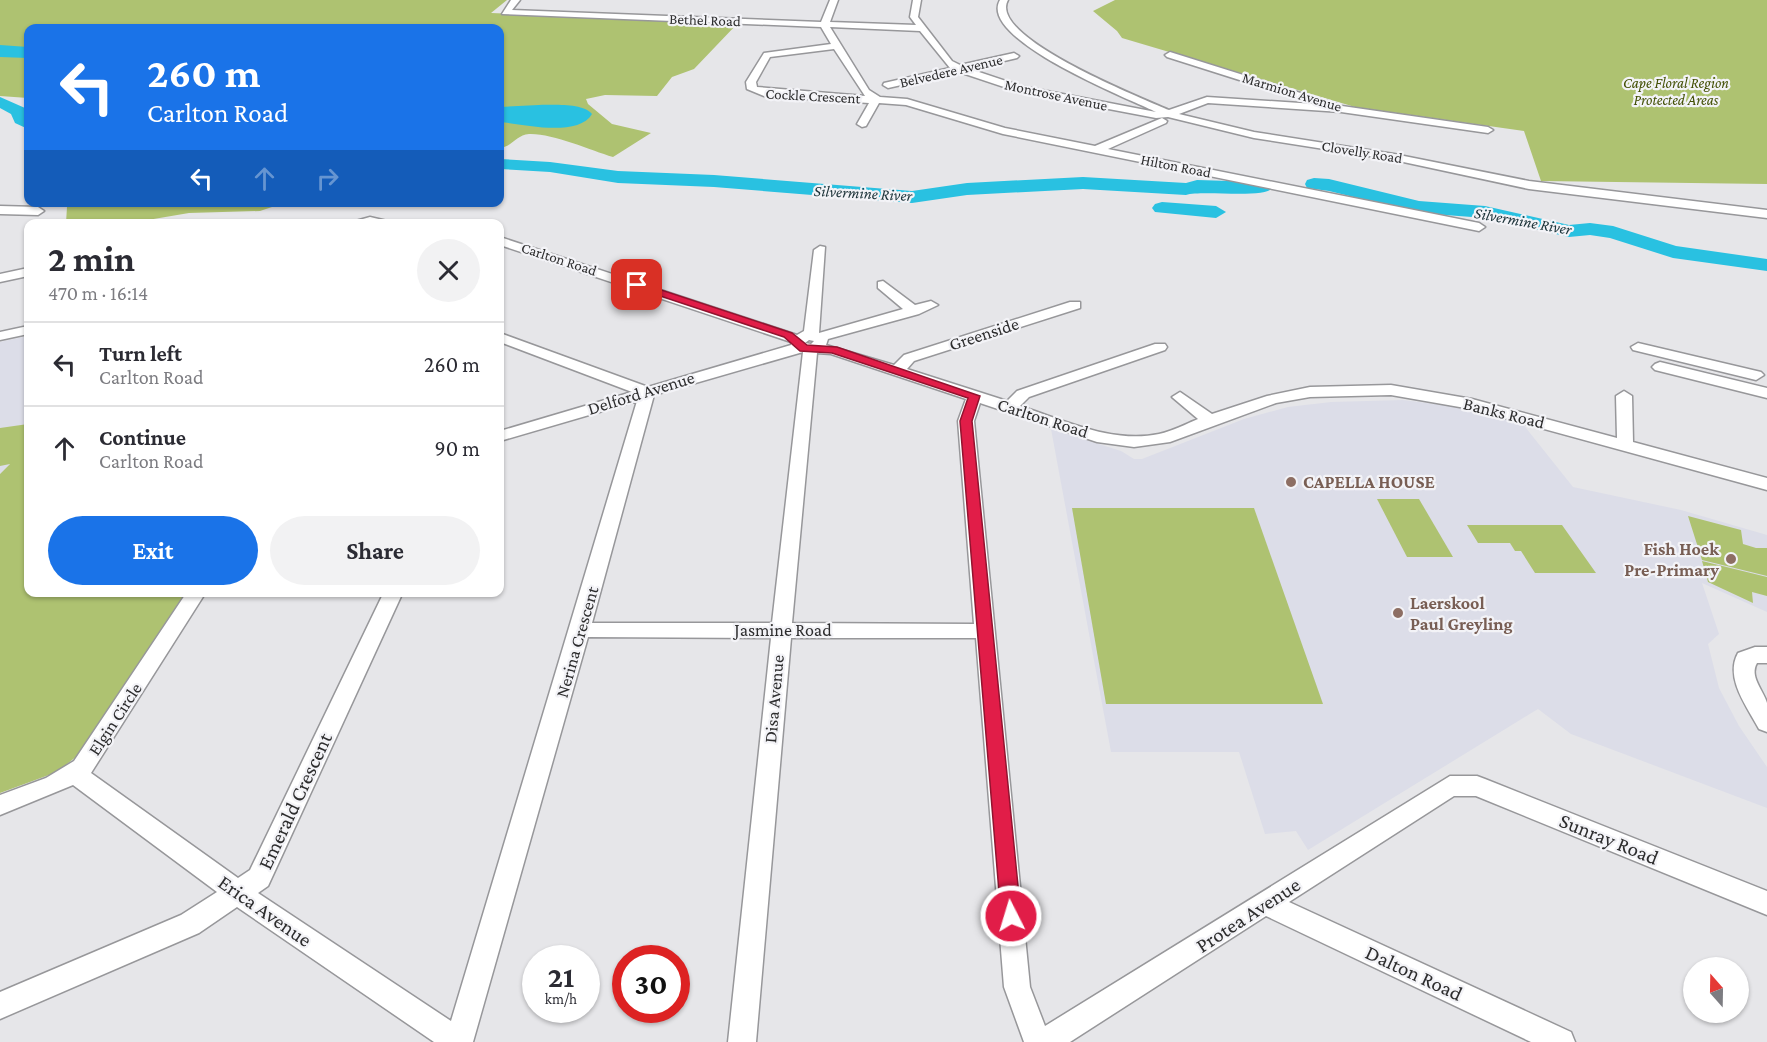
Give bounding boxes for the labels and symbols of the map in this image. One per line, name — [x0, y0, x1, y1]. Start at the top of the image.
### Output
street label: Bethel Road — [669, 11, 741, 29]
street label: Belvedere Avenue — [898, 51, 1004, 91]
street label: Marmion Avenue — [1240, 69, 1344, 115]
park label: Cape Floral Region Protected Areas — [1623, 75, 1729, 108]
street label: Montrose Avenue — [1003, 76, 1109, 114]
street label: Cockle Crescent — [765, 86, 862, 107]
street label: Clovelly Road — [1320, 138, 1404, 167]
street label: Hilton Road — [1139, 151, 1213, 181]
water label: Silvermine River — [813, 182, 913, 204]
water label: Silvermine River — [1473, 204, 1573, 238]
street label: Carlton Road — [519, 239, 599, 279]
pin — [611, 259, 662, 310]
street label: Greenside — [947, 313, 1021, 355]
street label: Delford Avenue — [585, 367, 697, 419]
street label: Banks Road — [1461, 393, 1547, 433]
street label: Carlton Road — [995, 394, 1091, 442]
place label: CAPELLA HOUSE — [1303, 472, 1435, 492]
marker: CAPELLA HOUSE — [1284, 475, 1298, 489]
place label: Fish Hoek Pre-Primary — [1624, 539, 1719, 580]
marker: Fish Hoek Pre-Primary — [1724, 552, 1738, 566]
street label: Nerina Crescent — [552, 583, 603, 700]
place label: Laerskool Paul Greyling — [1410, 593, 1513, 634]
marker: Laerskool Paul Greyling — [1391, 606, 1405, 620]
street label: Jasmine Road — [732, 620, 832, 640]
street label: Disa Avenue — [760, 654, 788, 744]
street label: Elgin Circle — [84, 679, 146, 759]
street label: Emerald Crescent — [253, 728, 338, 873]
street label: Sunray Road — [1556, 808, 1662, 870]
street label: Erica Avenue — [214, 870, 316, 952]
street label: Protea Avenue — [1191, 872, 1305, 958]
position arrow — [979, 884, 1043, 948]
street label: Dalton Road — [1362, 940, 1466, 1006]
speed limit sign: 30 — [612, 945, 690, 1023]
north arrow — [1683, 957, 1749, 1023]

